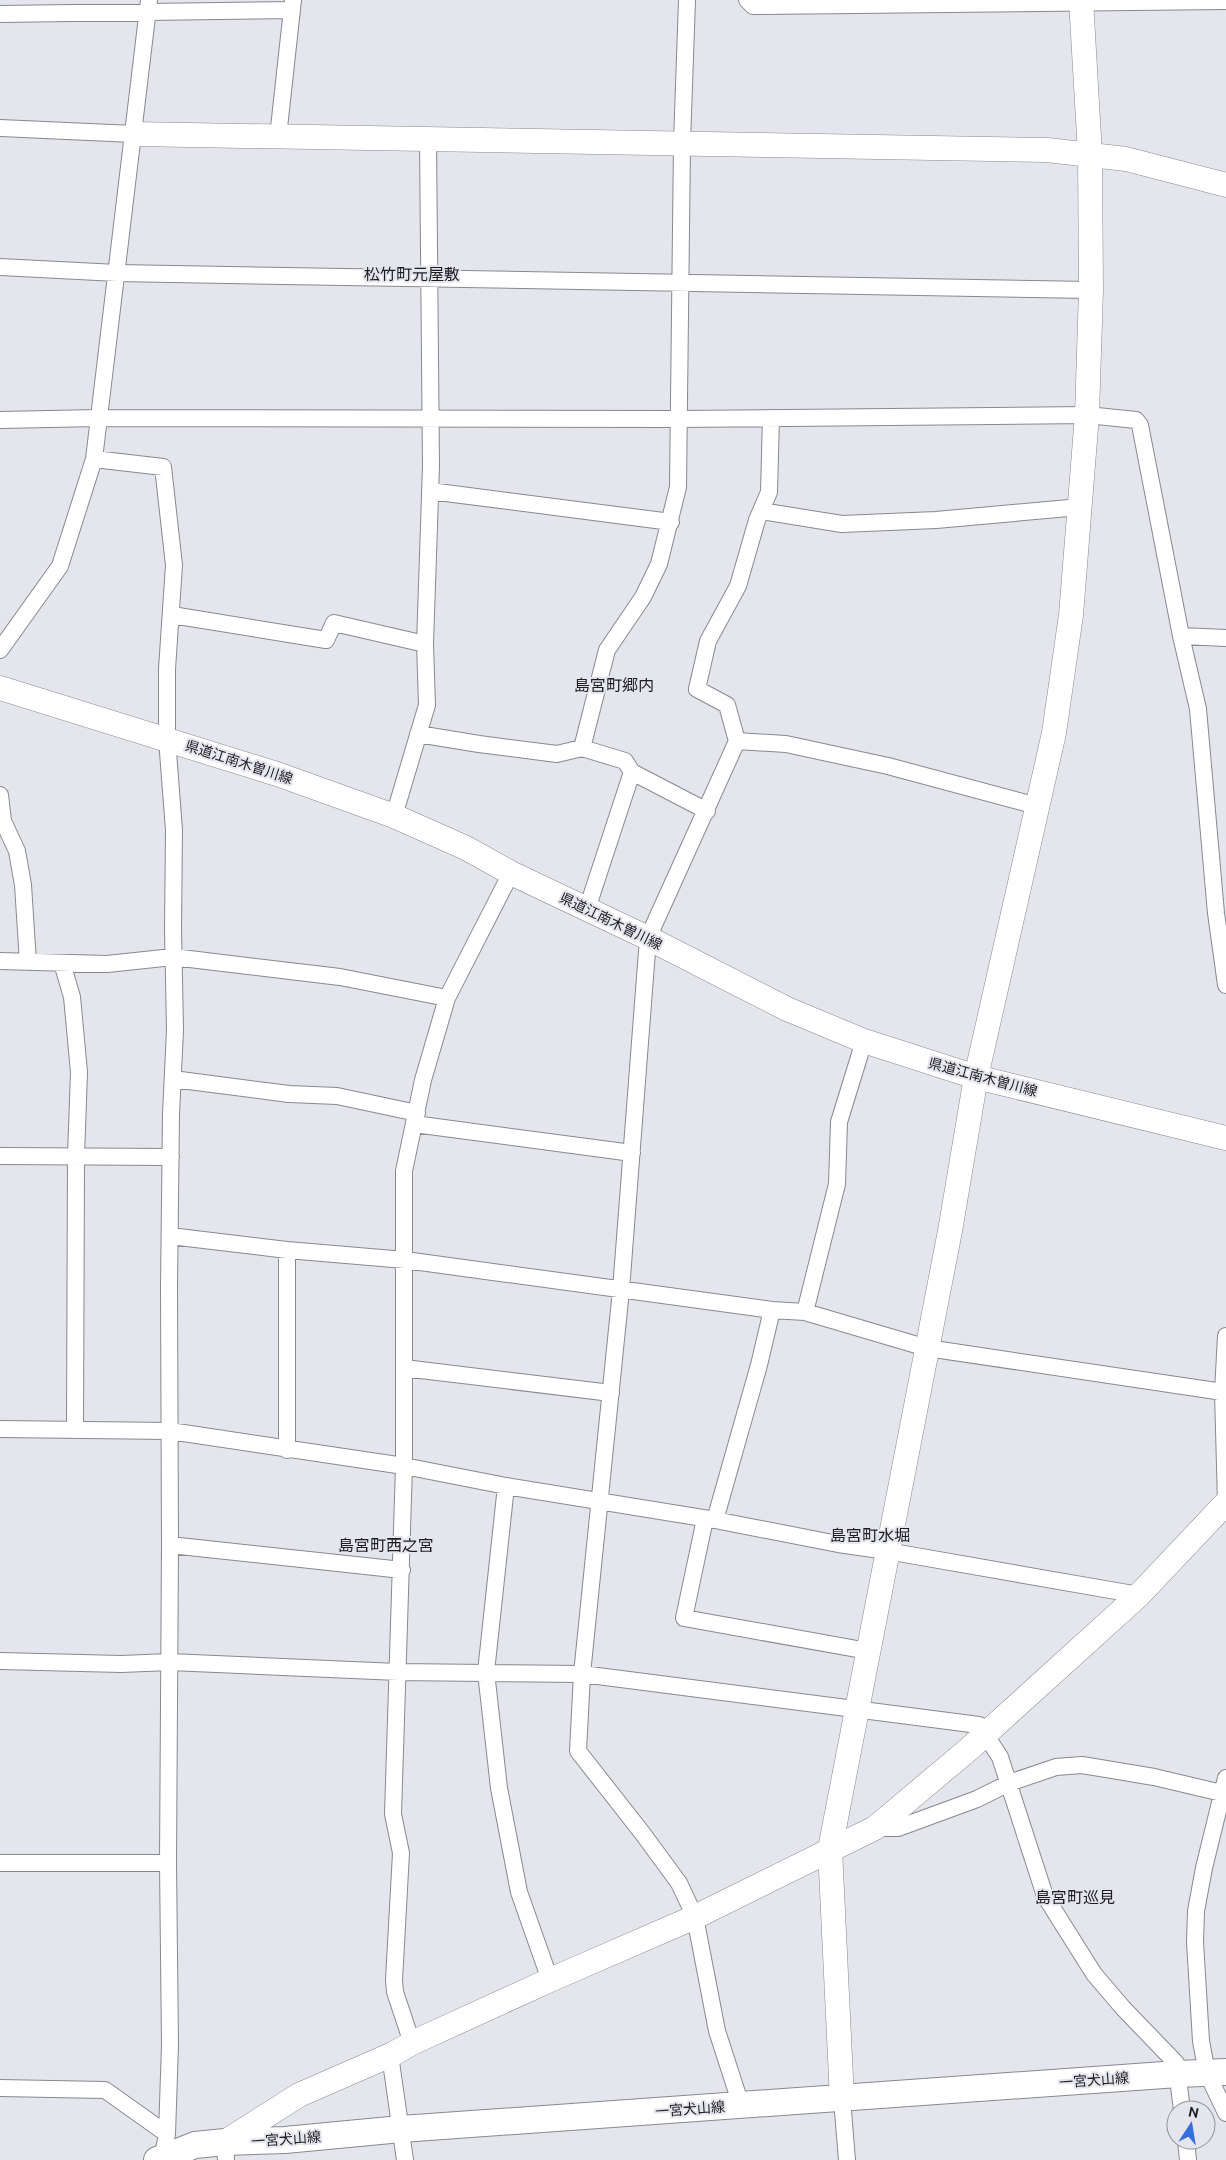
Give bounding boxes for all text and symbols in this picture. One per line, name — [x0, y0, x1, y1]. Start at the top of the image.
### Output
district label: 松竹町元屋敷 — [364, 265, 460, 283]
district label: 島宮町郷内 — [574, 676, 654, 694]
street label: 県道江南木曽川線 — [183, 737, 295, 787]
street label: 県道江南木曽川線 — [557, 889, 665, 953]
street label: 県道江南木曽川線 — [927, 1055, 1039, 1099]
district label: 島宮町水堀 — [830, 1526, 910, 1544]
district label: 島宮町西之宮 — [338, 1536, 434, 1554]
district label: 島宮町巡見 — [1035, 1888, 1115, 1906]
street label: 一宮犬山線 — [1059, 2070, 1129, 2090]
street label: 一宮犬山線 — [655, 2099, 725, 2119]
north arrow — [1166, 2100, 1216, 2150]
text: N — [1187, 2103, 1200, 2121]
street label: 一宮犬山線 — [251, 2129, 321, 2149]

